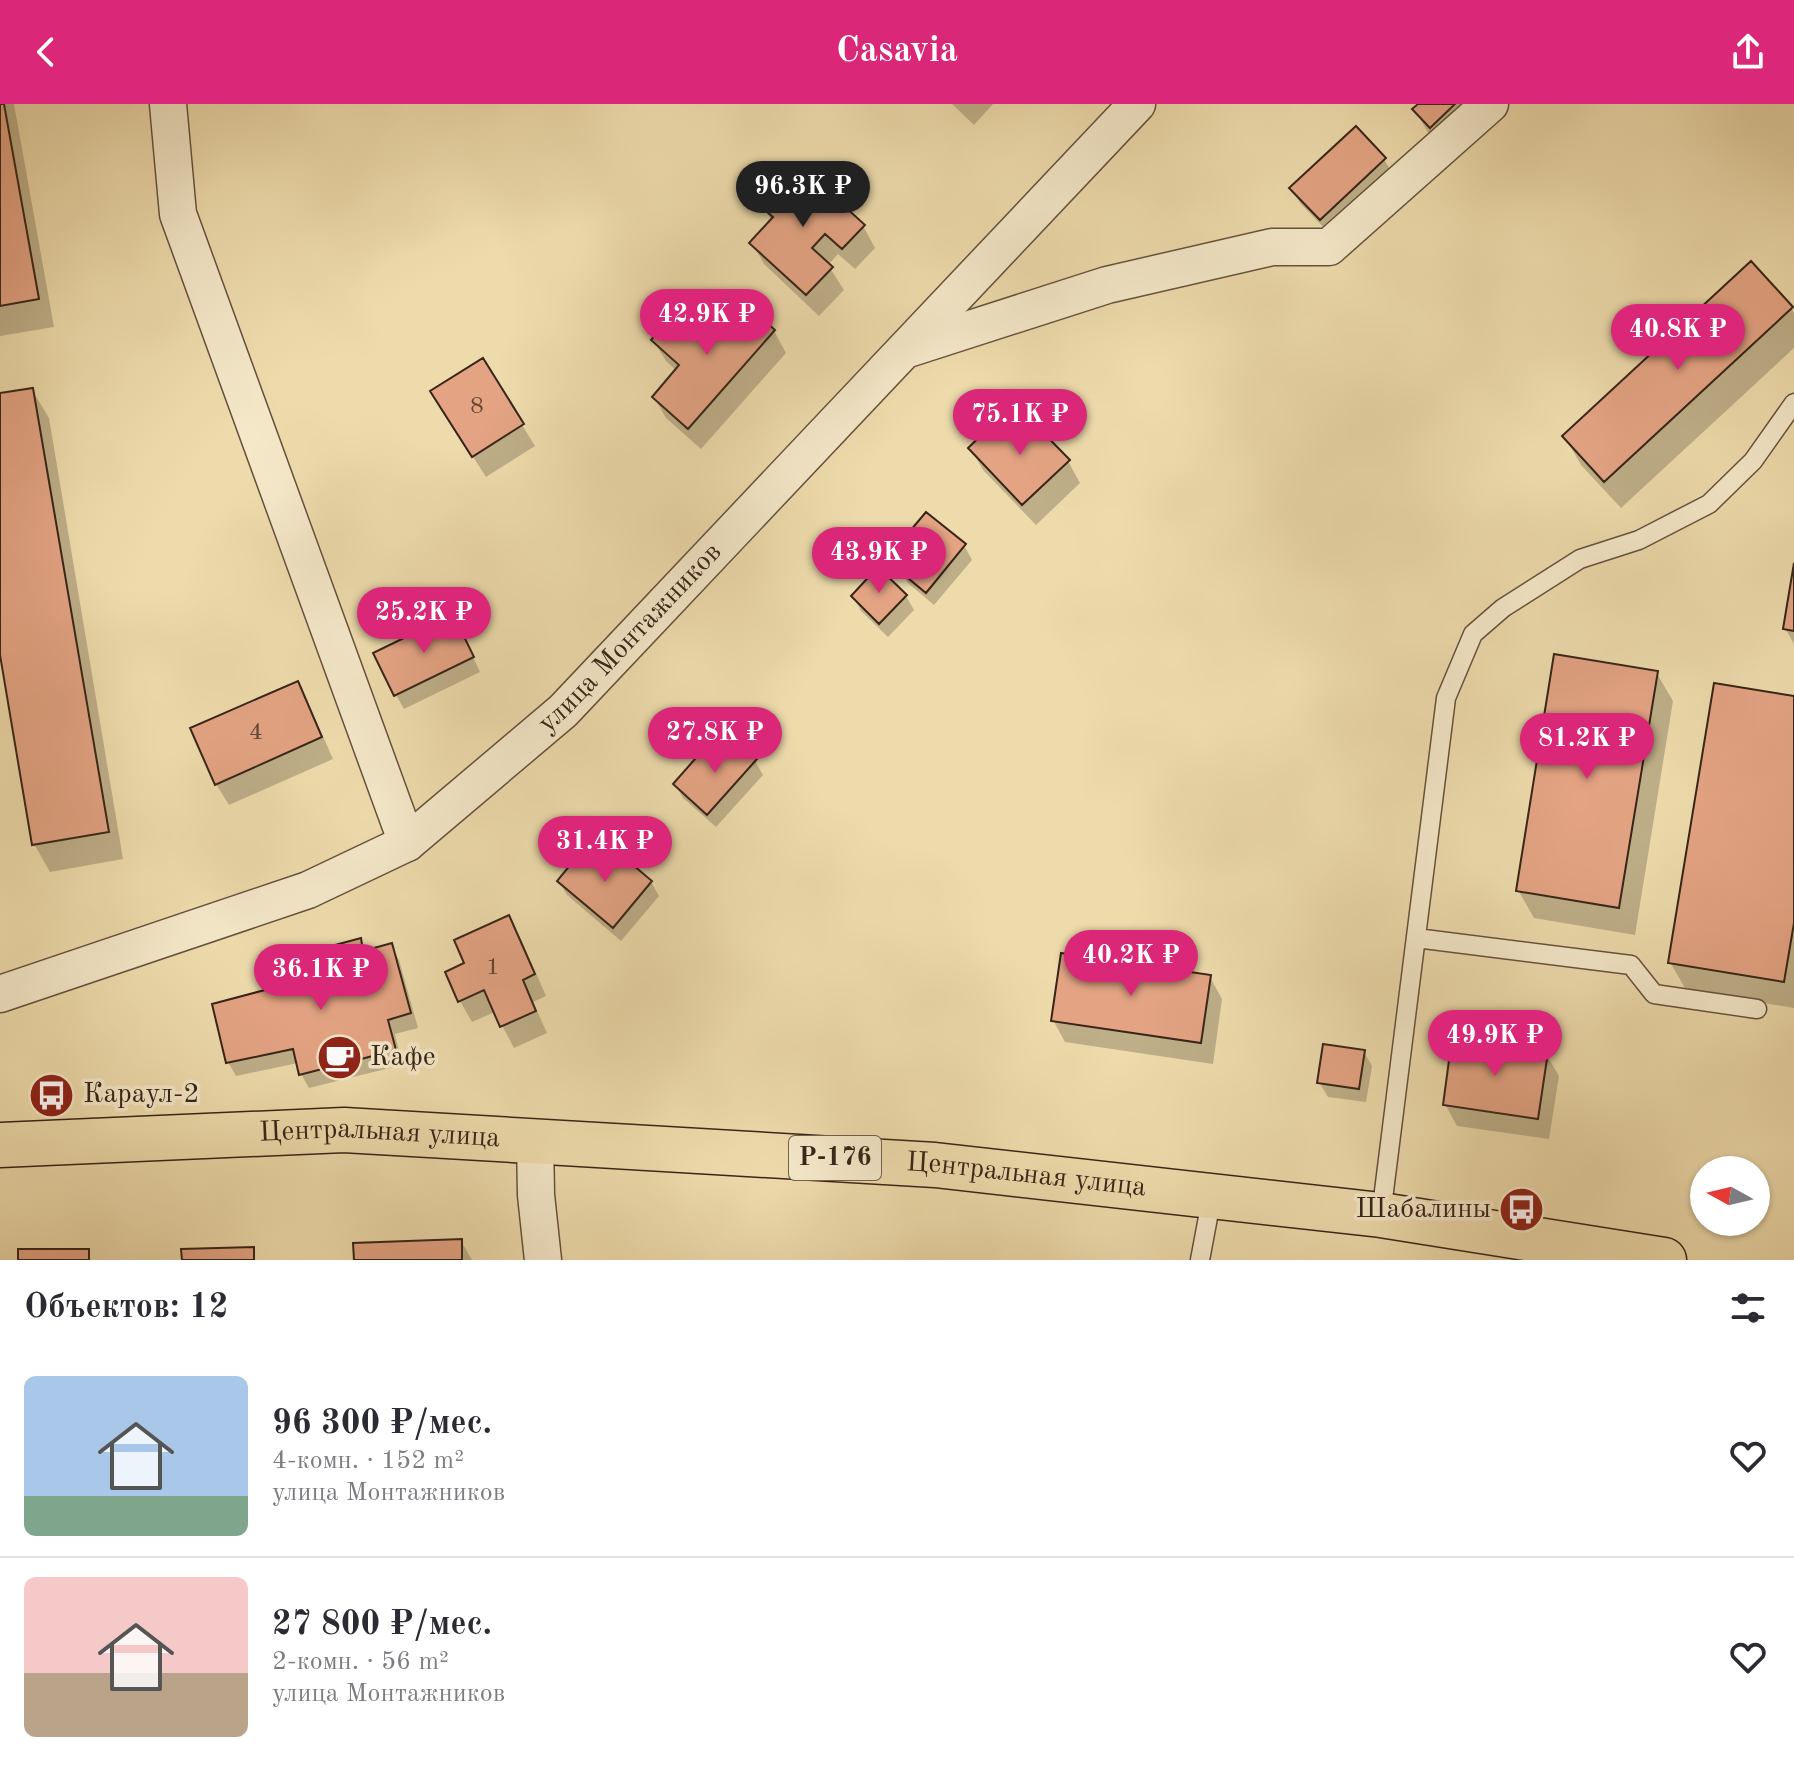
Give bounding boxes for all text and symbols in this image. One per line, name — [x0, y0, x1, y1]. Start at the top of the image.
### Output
icon: back — [24, 30, 68, 74]
icon: share — [1726, 30, 1770, 74]
text: Casavia — [836, 34, 958, 70]
pin: 96.3K ₽ — [729, 161, 877, 229]
text: 96.3K ₽ — [754, 174, 852, 200]
pin: 42.9K ₽ — [633, 289, 781, 357]
text: 42.9K ₽ — [658, 302, 756, 328]
pin: 40.8K ₽ — [1604, 304, 1752, 372]
text: 40.8K ₽ — [1629, 317, 1727, 343]
pin: 75.1K ₽ — [946, 389, 1094, 457]
house number: 8 — [470, 395, 484, 419]
text: 75.1K ₽ — [971, 402, 1069, 428]
pin: 43.9K ₽ — [805, 527, 953, 595]
street label: улица Монтажников — [534, 538, 727, 739]
text: 43.9K ₽ — [830, 540, 928, 566]
pin: 25.2K ₽ — [350, 587, 498, 655]
text: 25.2K ₽ — [375, 600, 473, 626]
pin: 27.8K ₽ — [641, 707, 789, 775]
pin: 81.2K ₽ — [1513, 713, 1661, 781]
text: 27.8K ₽ — [666, 720, 764, 746]
house number: 4 — [249, 721, 263, 745]
text: 81.2K ₽ — [1538, 726, 1636, 752]
pin: 31.4K ₽ — [531, 816, 679, 884]
text: 31.4K ₽ — [556, 829, 654, 855]
pin: 40.2K ₽ — [1057, 930, 1205, 998]
text: 40.2K ₽ — [1082, 943, 1180, 969]
pin: 36.1K ₽ — [247, 944, 395, 1012]
house number: 1 — [486, 956, 500, 980]
text: 36.1K ₽ — [272, 957, 370, 983]
pin: 49.9K ₽ — [1421, 1010, 1569, 1078]
text: 49.9K ₽ — [1446, 1023, 1544, 1049]
cafe icon: Кафе — [315, 1034, 363, 1082]
place label: Кафе — [370, 1044, 436, 1072]
bus stop icon: Караул-2 — [28, 1071, 76, 1119]
place label: Караул-2 — [83, 1081, 200, 1109]
street label: Центральная улица — [259, 1116, 501, 1153]
road number: Р-176 — [789, 1136, 881, 1180]
street label: Центральная улица — [905, 1149, 1148, 1203]
north arrow — [1690, 1156, 1770, 1236]
map controls — [1690, 1156, 1770, 1236]
bus stop icon: Шабалины — [1498, 1186, 1546, 1234]
place label: Шабалины — [1356, 1196, 1491, 1224]
icon: filters — [1726, 1286, 1770, 1330]
text: Объектов: 12 — [24, 1291, 228, 1325]
text: 96 300 ₽/мес. — [272, 1407, 492, 1441]
icon: home — [88, 1408, 184, 1504]
icon: heart — [1726, 1434, 1770, 1478]
text: 4-комн. · 152 m² — [272, 1448, 464, 1474]
text: улица Монтажников — [272, 1480, 505, 1506]
text: 27 800 ₽/мес. — [272, 1608, 492, 1642]
icon: home — [88, 1609, 184, 1705]
icon: heart — [1726, 1635, 1770, 1679]
text: 2-комн. · 56 m² — [272, 1649, 449, 1675]
text: улица Монтажников — [272, 1681, 505, 1707]

